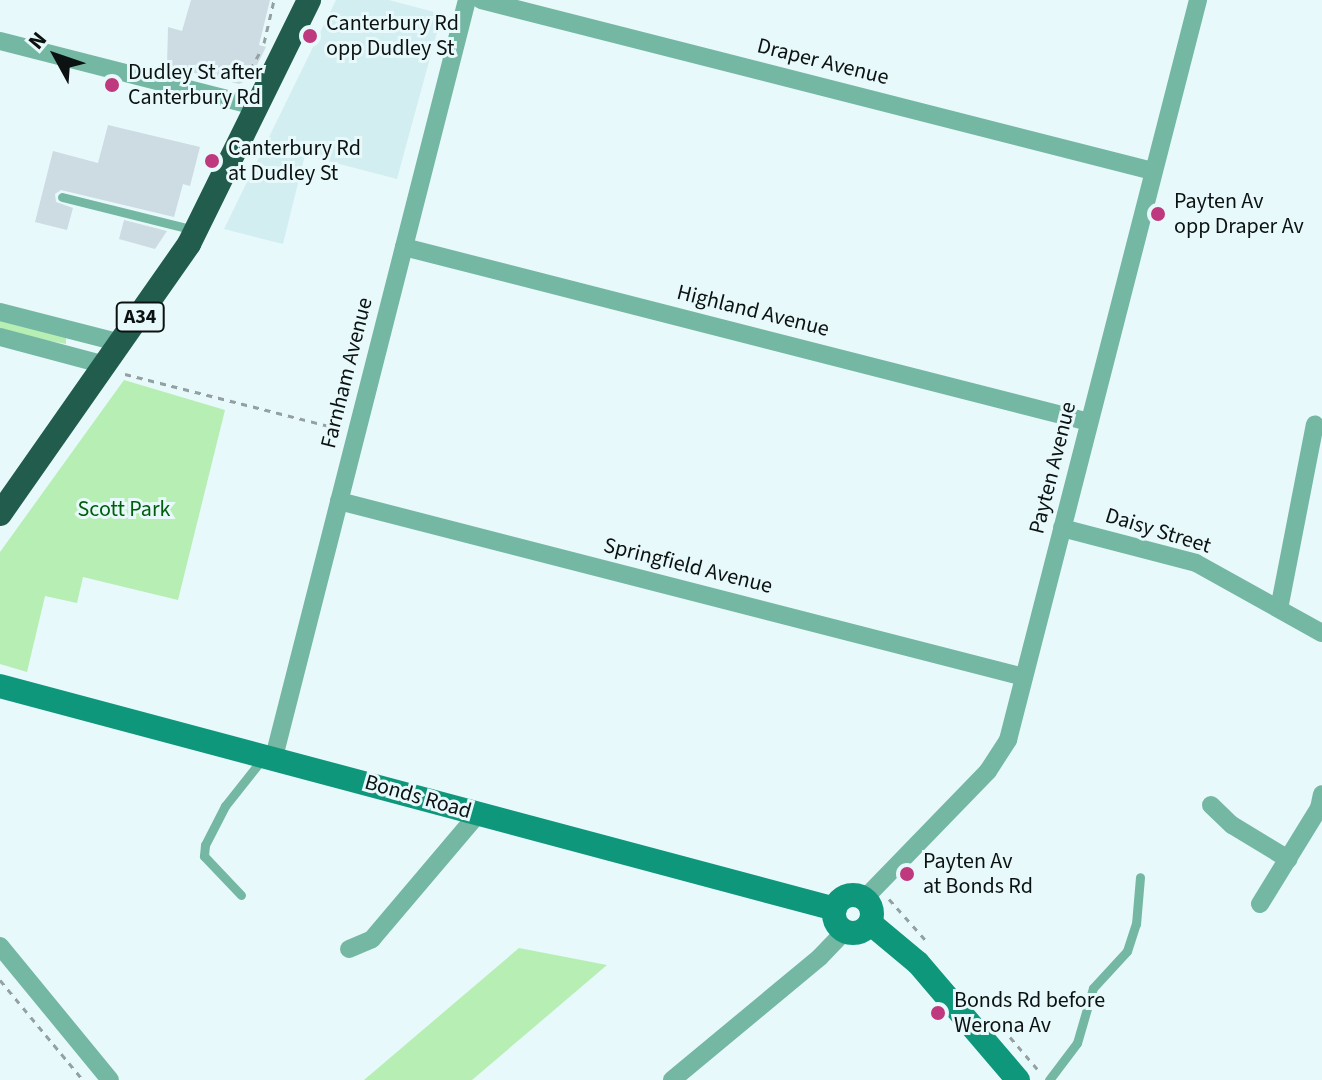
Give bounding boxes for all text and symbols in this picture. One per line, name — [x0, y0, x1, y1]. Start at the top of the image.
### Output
place label: Canterbury Rd opp Dudley St — [326, 10, 459, 62]
north arrow — [16, 16, 96, 96]
text: N — [21, 25, 55, 56]
marker: Canterbury Rd opp Dudley St — [301, 27, 319, 45]
street label: Draper Avenue — [754, 33, 892, 91]
place label: Dudley St after Canterbury Rd — [128, 59, 262, 110]
marker: Dudley St after Canterbury Rd — [103, 76, 121, 94]
place label: Canterbury Rd at Dudley St — [228, 135, 361, 186]
marker: Canterbury Rd at Dudley St — [203, 152, 221, 170]
place label: Payten Av opp Draper Av — [1174, 188, 1304, 240]
marker: Payten Av opp Draper Av — [1149, 205, 1167, 223]
street label: Highland Avenue — [674, 279, 832, 343]
street label: Farnham Avenue — [316, 295, 378, 451]
road number: A34 — [114, 301, 166, 333]
street label: Payten Avenue — [1024, 399, 1082, 537]
park label: Scott Park — [78, 497, 170, 523]
street label: Daisy Street — [1102, 502, 1214, 560]
street label: Springfield Avenue — [601, 532, 775, 600]
street label: Bonds Road — [362, 769, 474, 825]
place label: Payten Av at Bonds Rd — [923, 848, 1033, 900]
marker: Payten Av at Bonds Rd — [898, 865, 916, 883]
place label: Bonds Rd before Werona Av — [954, 987, 1105, 1038]
marker: Bonds Rd before Werona Av — [929, 1004, 947, 1022]

